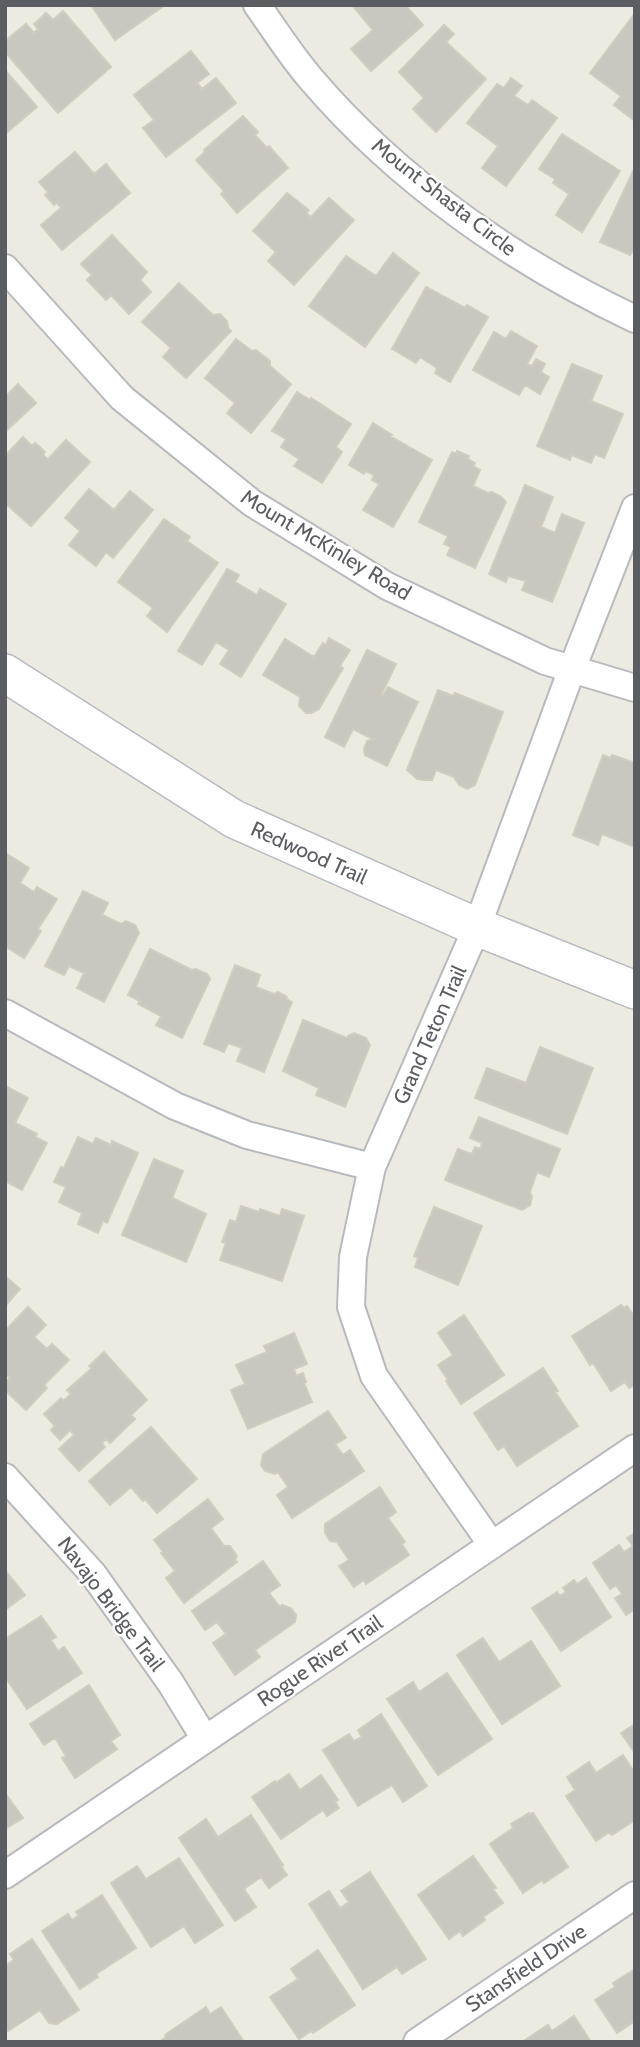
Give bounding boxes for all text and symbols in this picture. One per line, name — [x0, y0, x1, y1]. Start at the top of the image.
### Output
street label: Mount Shasta Circle — [367, 132, 522, 261]
street label: Mount McKinley Road — [237, 484, 416, 605]
street label: Redwood Trail — [247, 816, 371, 889]
street label: Grand Teton Trail — [388, 961, 471, 1108]
street label: Navajo Bridge Trail — [52, 1532, 170, 1676]
street label: Rogue River Trail — [252, 1610, 387, 1712]
street label: Stansfield Drive — [461, 1918, 591, 2017]

